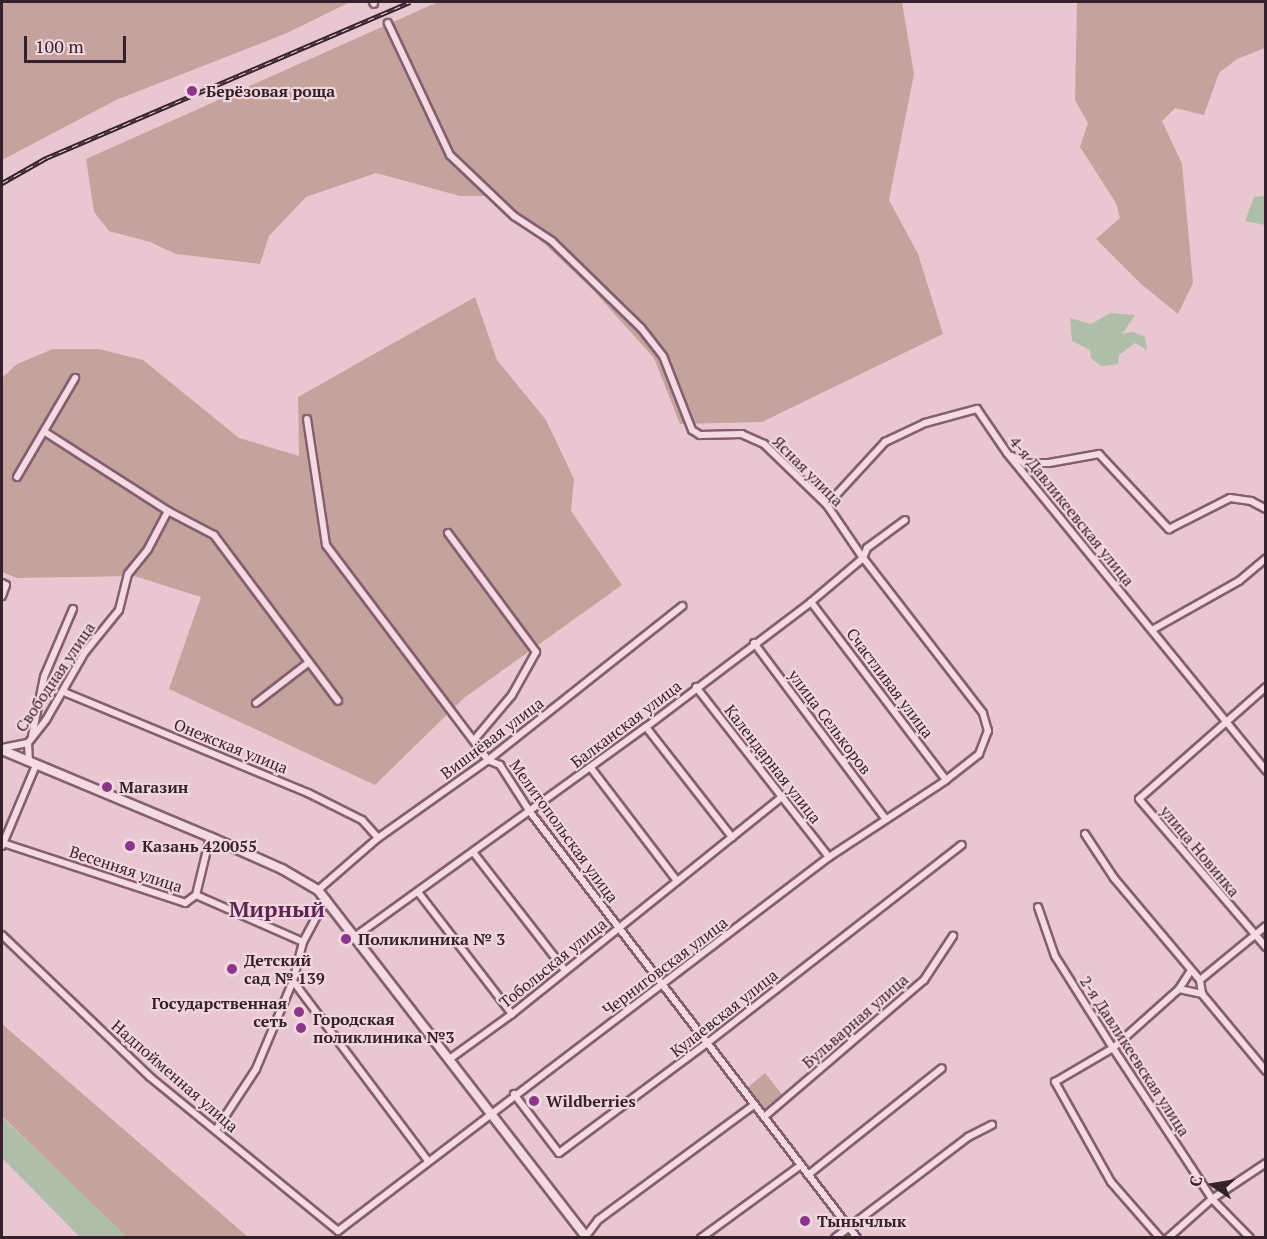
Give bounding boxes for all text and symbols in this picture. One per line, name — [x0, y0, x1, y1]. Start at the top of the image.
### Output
scale bar — [27, 24, 129, 62]
text: 100 m — [35, 34, 84, 58]
place label: Берёзовая роща — [206, 81, 335, 101]
marker: Берёзовая роща — [183, 82, 201, 100]
street label: Ясная улица — [769, 432, 847, 510]
street label: 4-я Давликеевская улица — [1006, 432, 1138, 590]
street label: Свободная улица — [11, 618, 99, 736]
street label: Счастливая улица — [842, 624, 938, 742]
street label: улица Селькоров — [784, 666, 876, 778]
street label: Балканская улица — [567, 676, 685, 772]
street label: Вишнёвая улица — [437, 693, 547, 783]
street label: Календарная улица — [721, 701, 825, 827]
street label: Онежская улица — [171, 714, 291, 778]
street label: Мелитопольская улица — [506, 756, 622, 906]
place label: Магазин — [119, 777, 188, 797]
marker: Магазин — [100, 780, 114, 794]
street label: улица Новинка — [1156, 801, 1244, 901]
place label: Казань 420055 — [142, 836, 257, 856]
marker: Казань 420055 — [123, 839, 137, 853]
street label: Весенняя улица — [67, 842, 185, 896]
district label: Мирный — [229, 896, 325, 922]
street label: Черниговская улица — [599, 913, 731, 1019]
street label: Тобольская улица — [496, 914, 610, 1012]
place label: Поликлиника № 3 — [358, 929, 505, 949]
marker: Поликлиника № 3 — [339, 932, 353, 946]
place label: Детский сад № 139 — [244, 950, 325, 988]
marker: Детский сад № 139 — [225, 962, 239, 976]
street label: Кулаевская улица — [666, 965, 782, 1061]
street label: Бульварная улица — [798, 970, 912, 1072]
street label: 2-я Давликеевская улица — [1076, 972, 1194, 1140]
place label: Государственная сеть — [151, 993, 287, 1031]
marker: Государственная сеть — [292, 1005, 306, 1019]
place label: Городская поликлиника №3 — [313, 1009, 455, 1047]
street label: Надпойменная улица — [108, 1016, 242, 1136]
marker: Городская поликлиника №3 — [294, 1021, 308, 1035]
place label: Wildberries — [546, 1091, 636, 1111]
marker: Wildberries — [527, 1094, 541, 1108]
north arrow — [1183, 1155, 1243, 1215]
text: С — [1184, 1174, 1207, 1189]
place label: Тынычлык — [817, 1211, 906, 1231]
marker: Тынычлык — [798, 1214, 812, 1228]

